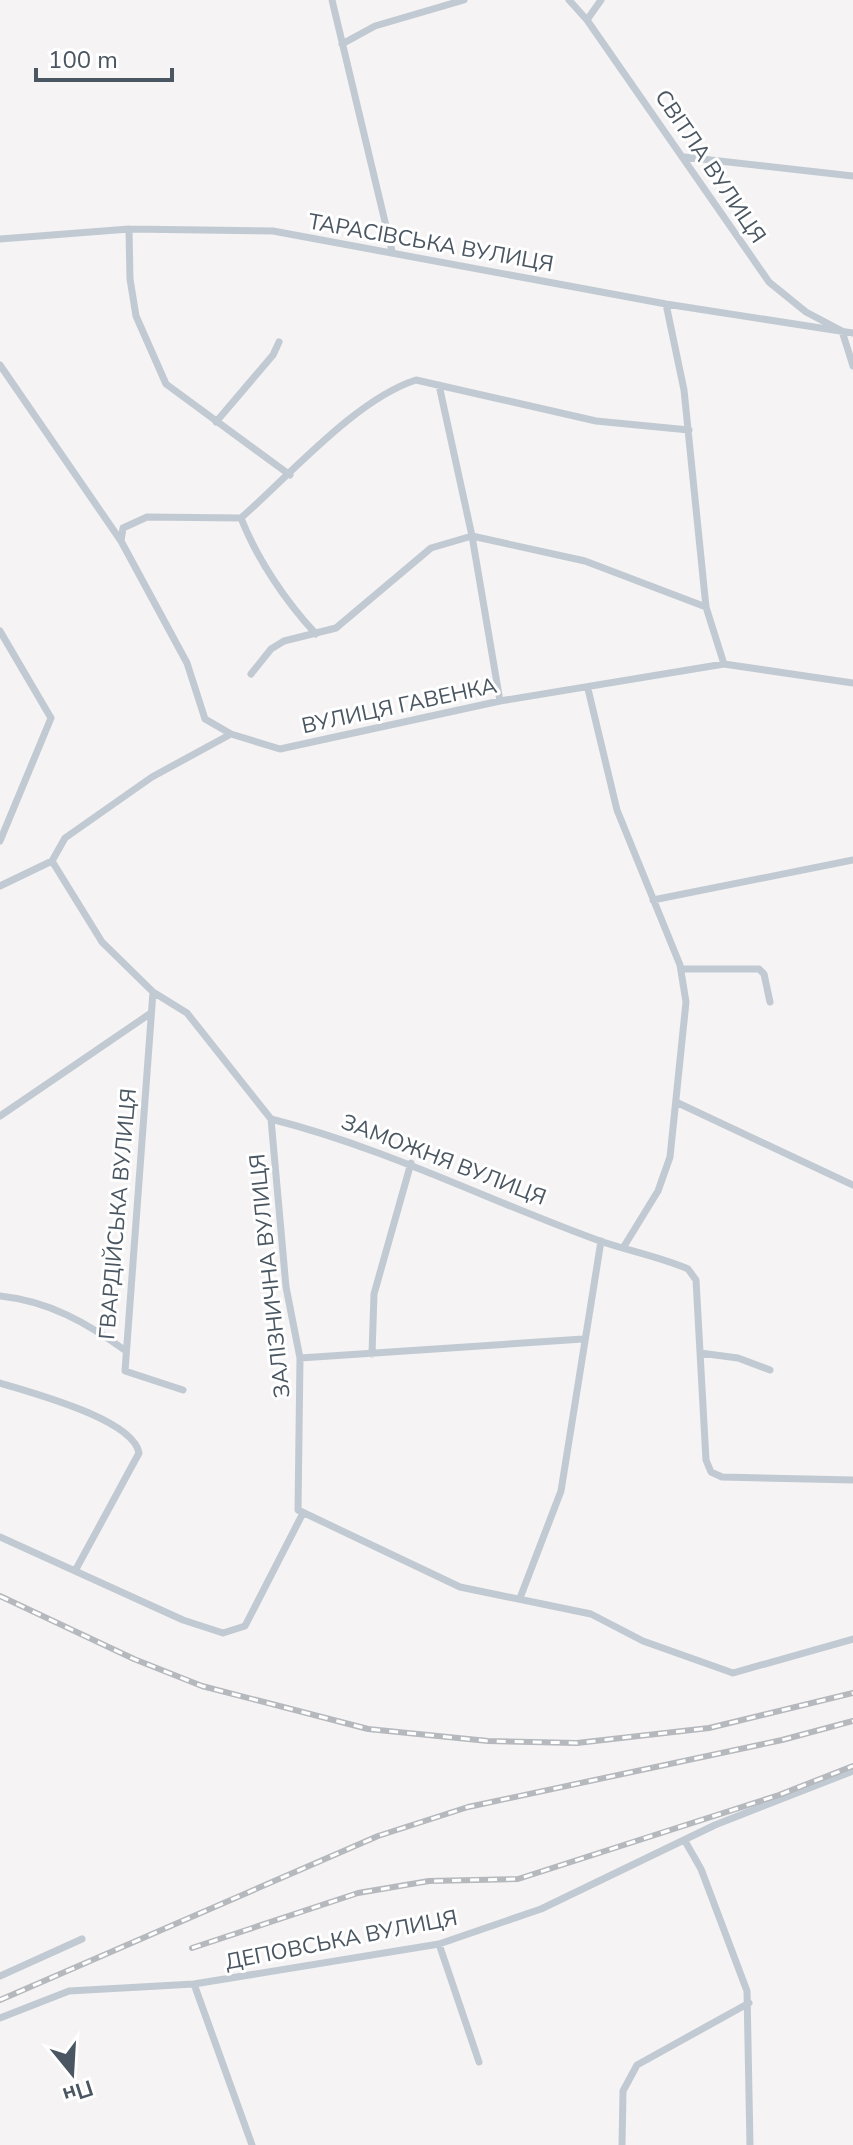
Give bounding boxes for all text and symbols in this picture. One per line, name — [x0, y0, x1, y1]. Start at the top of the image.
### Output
scale bar — [36, 32, 172, 82]
text: 100 m — [48, 44, 118, 76]
street label: СВІТЛА ВУЛИЦЯ — [648, 84, 773, 249]
street label: ТАРАСІВСЬКА ВУЛИЦЯ — [306, 207, 556, 279]
street label: ВУЛИЦЯ ГАВЕНКА — [299, 671, 500, 741]
street label: ГВАРДІЙСЬКА ВУЛИЦЯ — [92, 1087, 144, 1341]
street label: ЗАМОЖНЯ ВУЛИЦЯ — [337, 1107, 550, 1213]
street label: ЗАЛІЗНИЧНА ВУЛИЦЯ — [242, 1152, 298, 1399]
street label: ДЕПОВСЬКА ВУЛИЦЯ — [222, 1903, 460, 1977]
north arrow — [32, 2033, 112, 2113]
text: Пн — [59, 2072, 97, 2110]

